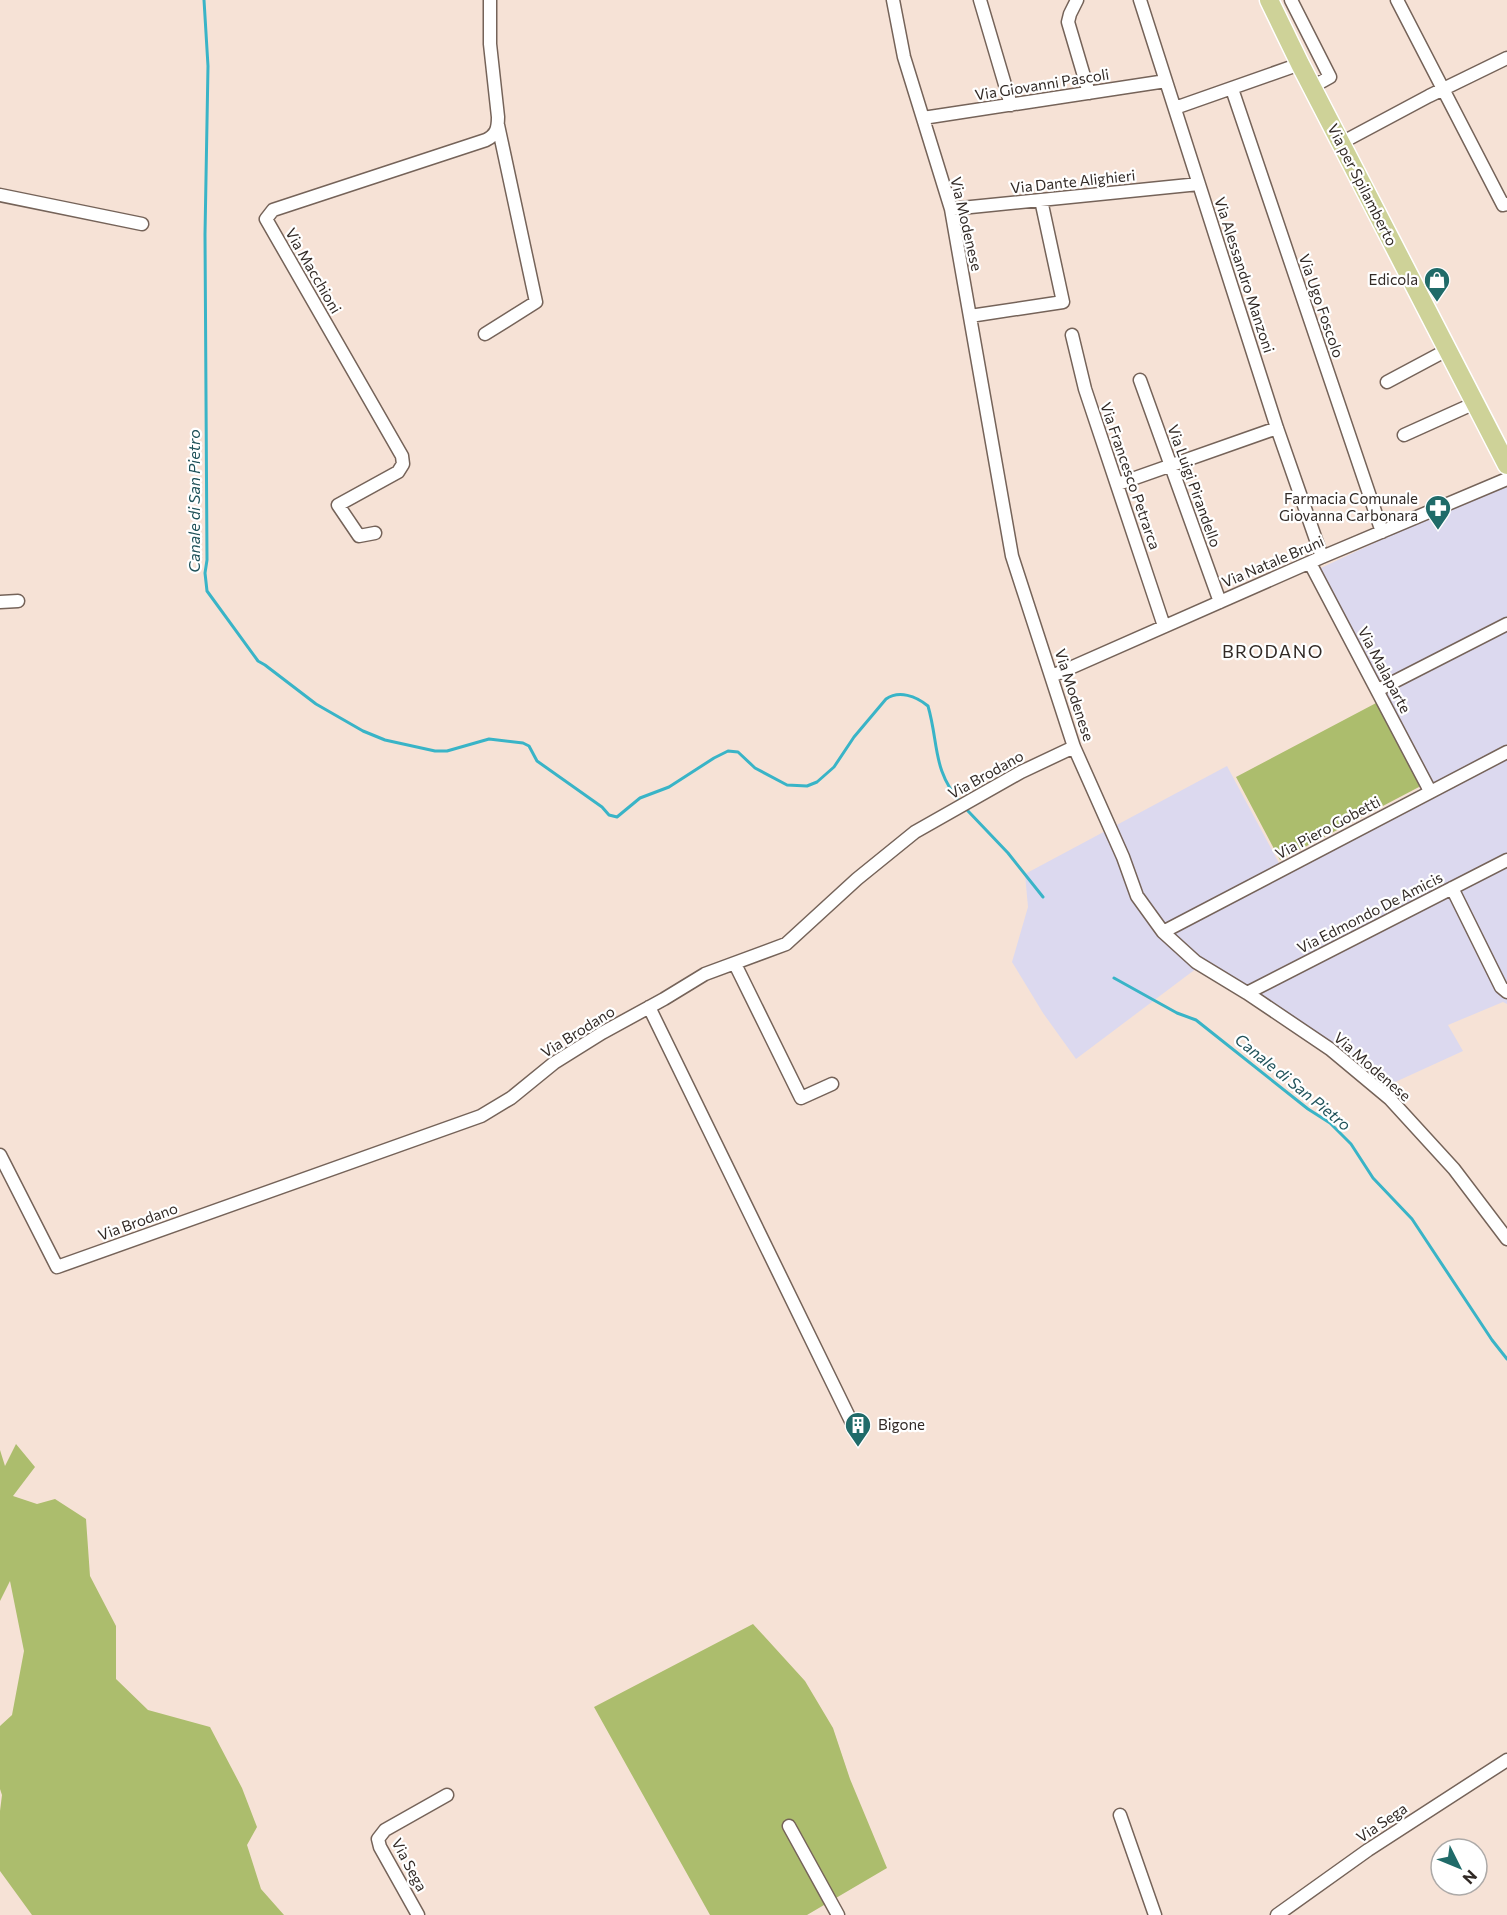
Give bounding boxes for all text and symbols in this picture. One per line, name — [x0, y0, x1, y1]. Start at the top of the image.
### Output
street label: Via Giovanni Pascoli — [973, 64, 1110, 104]
street label: Via per Spilamberto — [1324, 121, 1401, 249]
street label: Via Dante Alighieri — [1010, 165, 1136, 197]
street label: Via Modenese — [947, 175, 987, 273]
street label: Via Alessandro Manzoni — [1211, 195, 1279, 355]
street label: Via Macchioni — [282, 225, 346, 316]
street label: Via Ugo Foscolo — [1296, 251, 1348, 360]
shop icon: Edicola — [1422, 265, 1452, 303]
place label: Edicola — [1369, 270, 1418, 288]
street label: Via Francesco Petrarca — [1097, 400, 1165, 552]
street label: Via Luigi Pirandello — [1164, 422, 1226, 549]
water label: Canale di San Pietro — [184, 429, 203, 573]
place label: Farmacia Comunale Giovanna Carbonara — [1279, 489, 1418, 524]
pharmacy icon: Farmacia Comunale Giovanna Carbonara — [1423, 493, 1453, 531]
street label: Via Natale Bruni — [1219, 531, 1326, 591]
street label: Via Malaparte — [1355, 623, 1415, 716]
district label: BRODANO — [1222, 640, 1324, 662]
street label: Via Modenese — [1052, 646, 1098, 743]
street label: Via Brodano — [945, 746, 1026, 802]
street label: Via Piero Gobetti — [1272, 792, 1383, 862]
street label: Via Edmondo De Amicis — [1294, 868, 1445, 957]
street label: Via Brodano — [537, 1001, 618, 1061]
street label: Via Modenese — [1331, 1028, 1415, 1105]
water label: Canale di San Pietro — [1232, 1029, 1355, 1134]
street label: Via Brodano — [95, 1198, 180, 1244]
building icon: Bigone — [843, 1410, 873, 1448]
place label: Bigone — [878, 1415, 925, 1433]
street label: Via Sega — [1353, 1799, 1410, 1846]
street label: Via Sega — [388, 1835, 431, 1894]
north arrow — [1429, 1837, 1489, 1897]
text: N — [1459, 1867, 1481, 1888]

